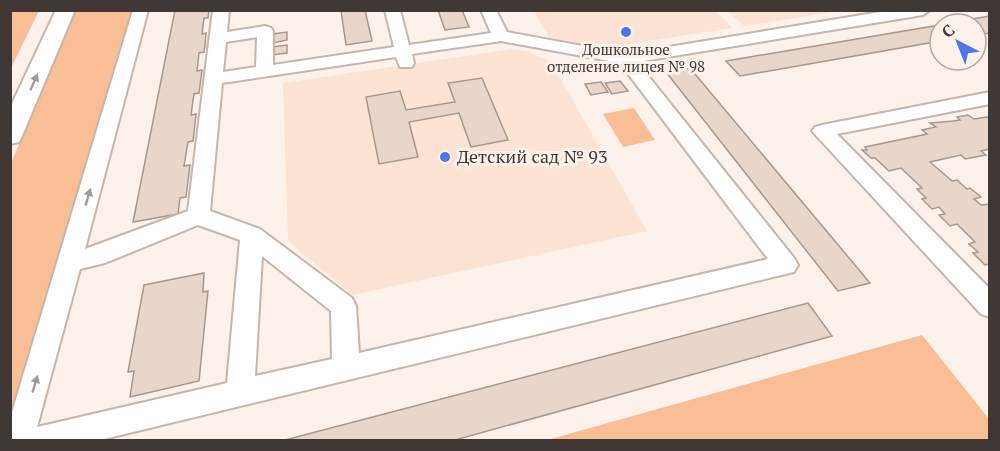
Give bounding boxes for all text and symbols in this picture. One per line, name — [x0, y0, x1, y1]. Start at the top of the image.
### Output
north arrow — [928, 12, 988, 72]
text: С — [937, 19, 959, 43]
marker: Дошкольное отделение лицея № 98 — [619, 25, 633, 39]
place label: Дошкольное отделение лицея № 98 — [547, 39, 705, 76]
one-way arrow — [29, 73, 39, 91]
place label: Детский сад № 93 — [457, 144, 608, 168]
marker: Детский сад № 93 — [438, 150, 452, 164]
one-way arrow — [84, 187, 93, 205]
one-way arrow — [31, 375, 40, 393]

